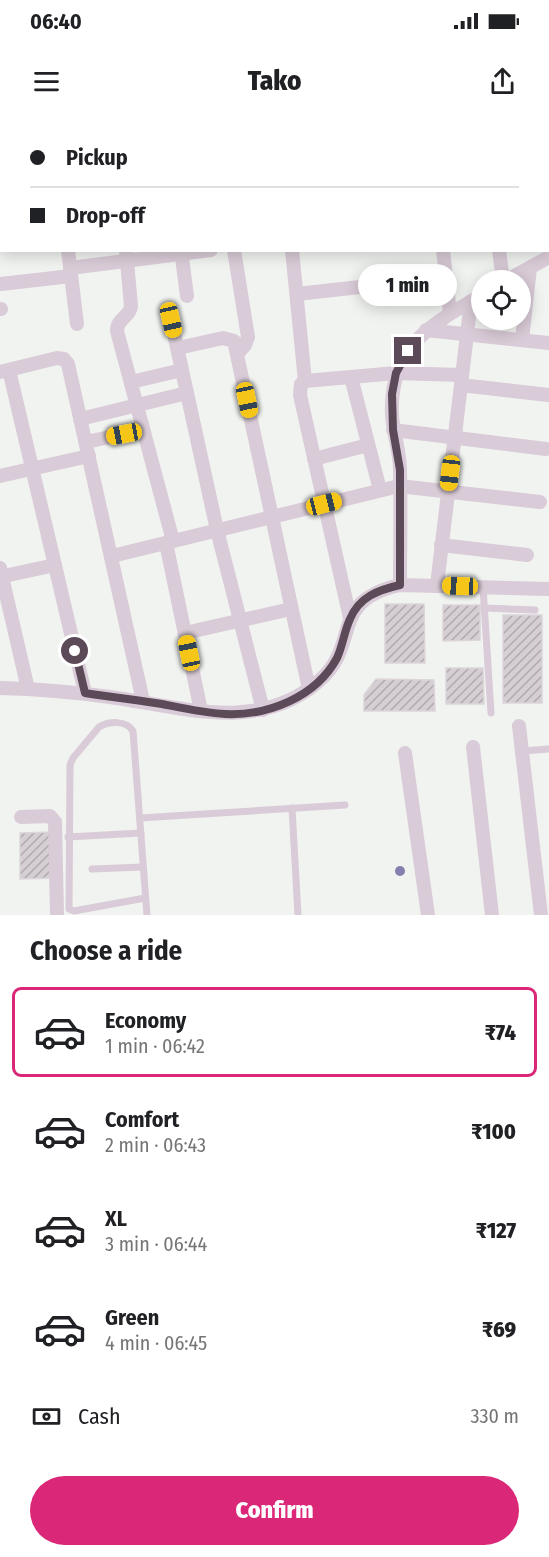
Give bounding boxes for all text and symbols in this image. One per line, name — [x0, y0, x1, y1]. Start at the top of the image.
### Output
text: 06:40 — [30, 8, 82, 35]
icon: menu — [30, 65, 63, 98]
text: Tako — [248, 65, 301, 97]
icon: share — [486, 65, 519, 98]
text: Pickup — [66, 144, 128, 171]
text: Drop-off — [66, 202, 145, 229]
callout: 1 min — [358, 264, 458, 306]
map controls — [471, 270, 531, 330]
button: locate — [471, 270, 531, 330]
text: 1 min — [386, 273, 429, 297]
car — [158, 300, 184, 340]
route end — [394, 337, 421, 364]
car — [234, 381, 260, 419]
car — [105, 422, 143, 446]
car — [439, 454, 461, 492]
car — [304, 491, 344, 517]
car — [442, 576, 478, 596]
car — [176, 634, 202, 672]
route start — [61, 637, 88, 664]
text: Choose a ride — [30, 935, 182, 967]
icon: car — [33, 1005, 87, 1059]
text: Economy — [105, 1007, 186, 1034]
text: ₹74 — [485, 1019, 516, 1046]
text: 1 min · 06:42 — [105, 1034, 205, 1058]
icon: car — [33, 1104, 87, 1158]
text: Comfort — [105, 1106, 179, 1133]
text: ₹100 — [471, 1118, 516, 1145]
text: 2 min · 06:43 — [105, 1133, 206, 1157]
icon: car — [33, 1203, 87, 1257]
text: XL — [105, 1205, 127, 1232]
text: ₹127 — [476, 1217, 516, 1244]
text: 3 min · 06:44 — [105, 1232, 207, 1256]
icon: car — [33, 1302, 87, 1356]
text: Green — [105, 1304, 159, 1331]
text: ₹69 — [482, 1316, 516, 1343]
text: 4 min · 06:45 — [105, 1331, 207, 1355]
icon: cash — [30, 1400, 63, 1433]
text: Cash — [78, 1403, 121, 1430]
text: 330 m — [470, 1404, 519, 1428]
button: Confirm — [30, 1476, 519, 1545]

